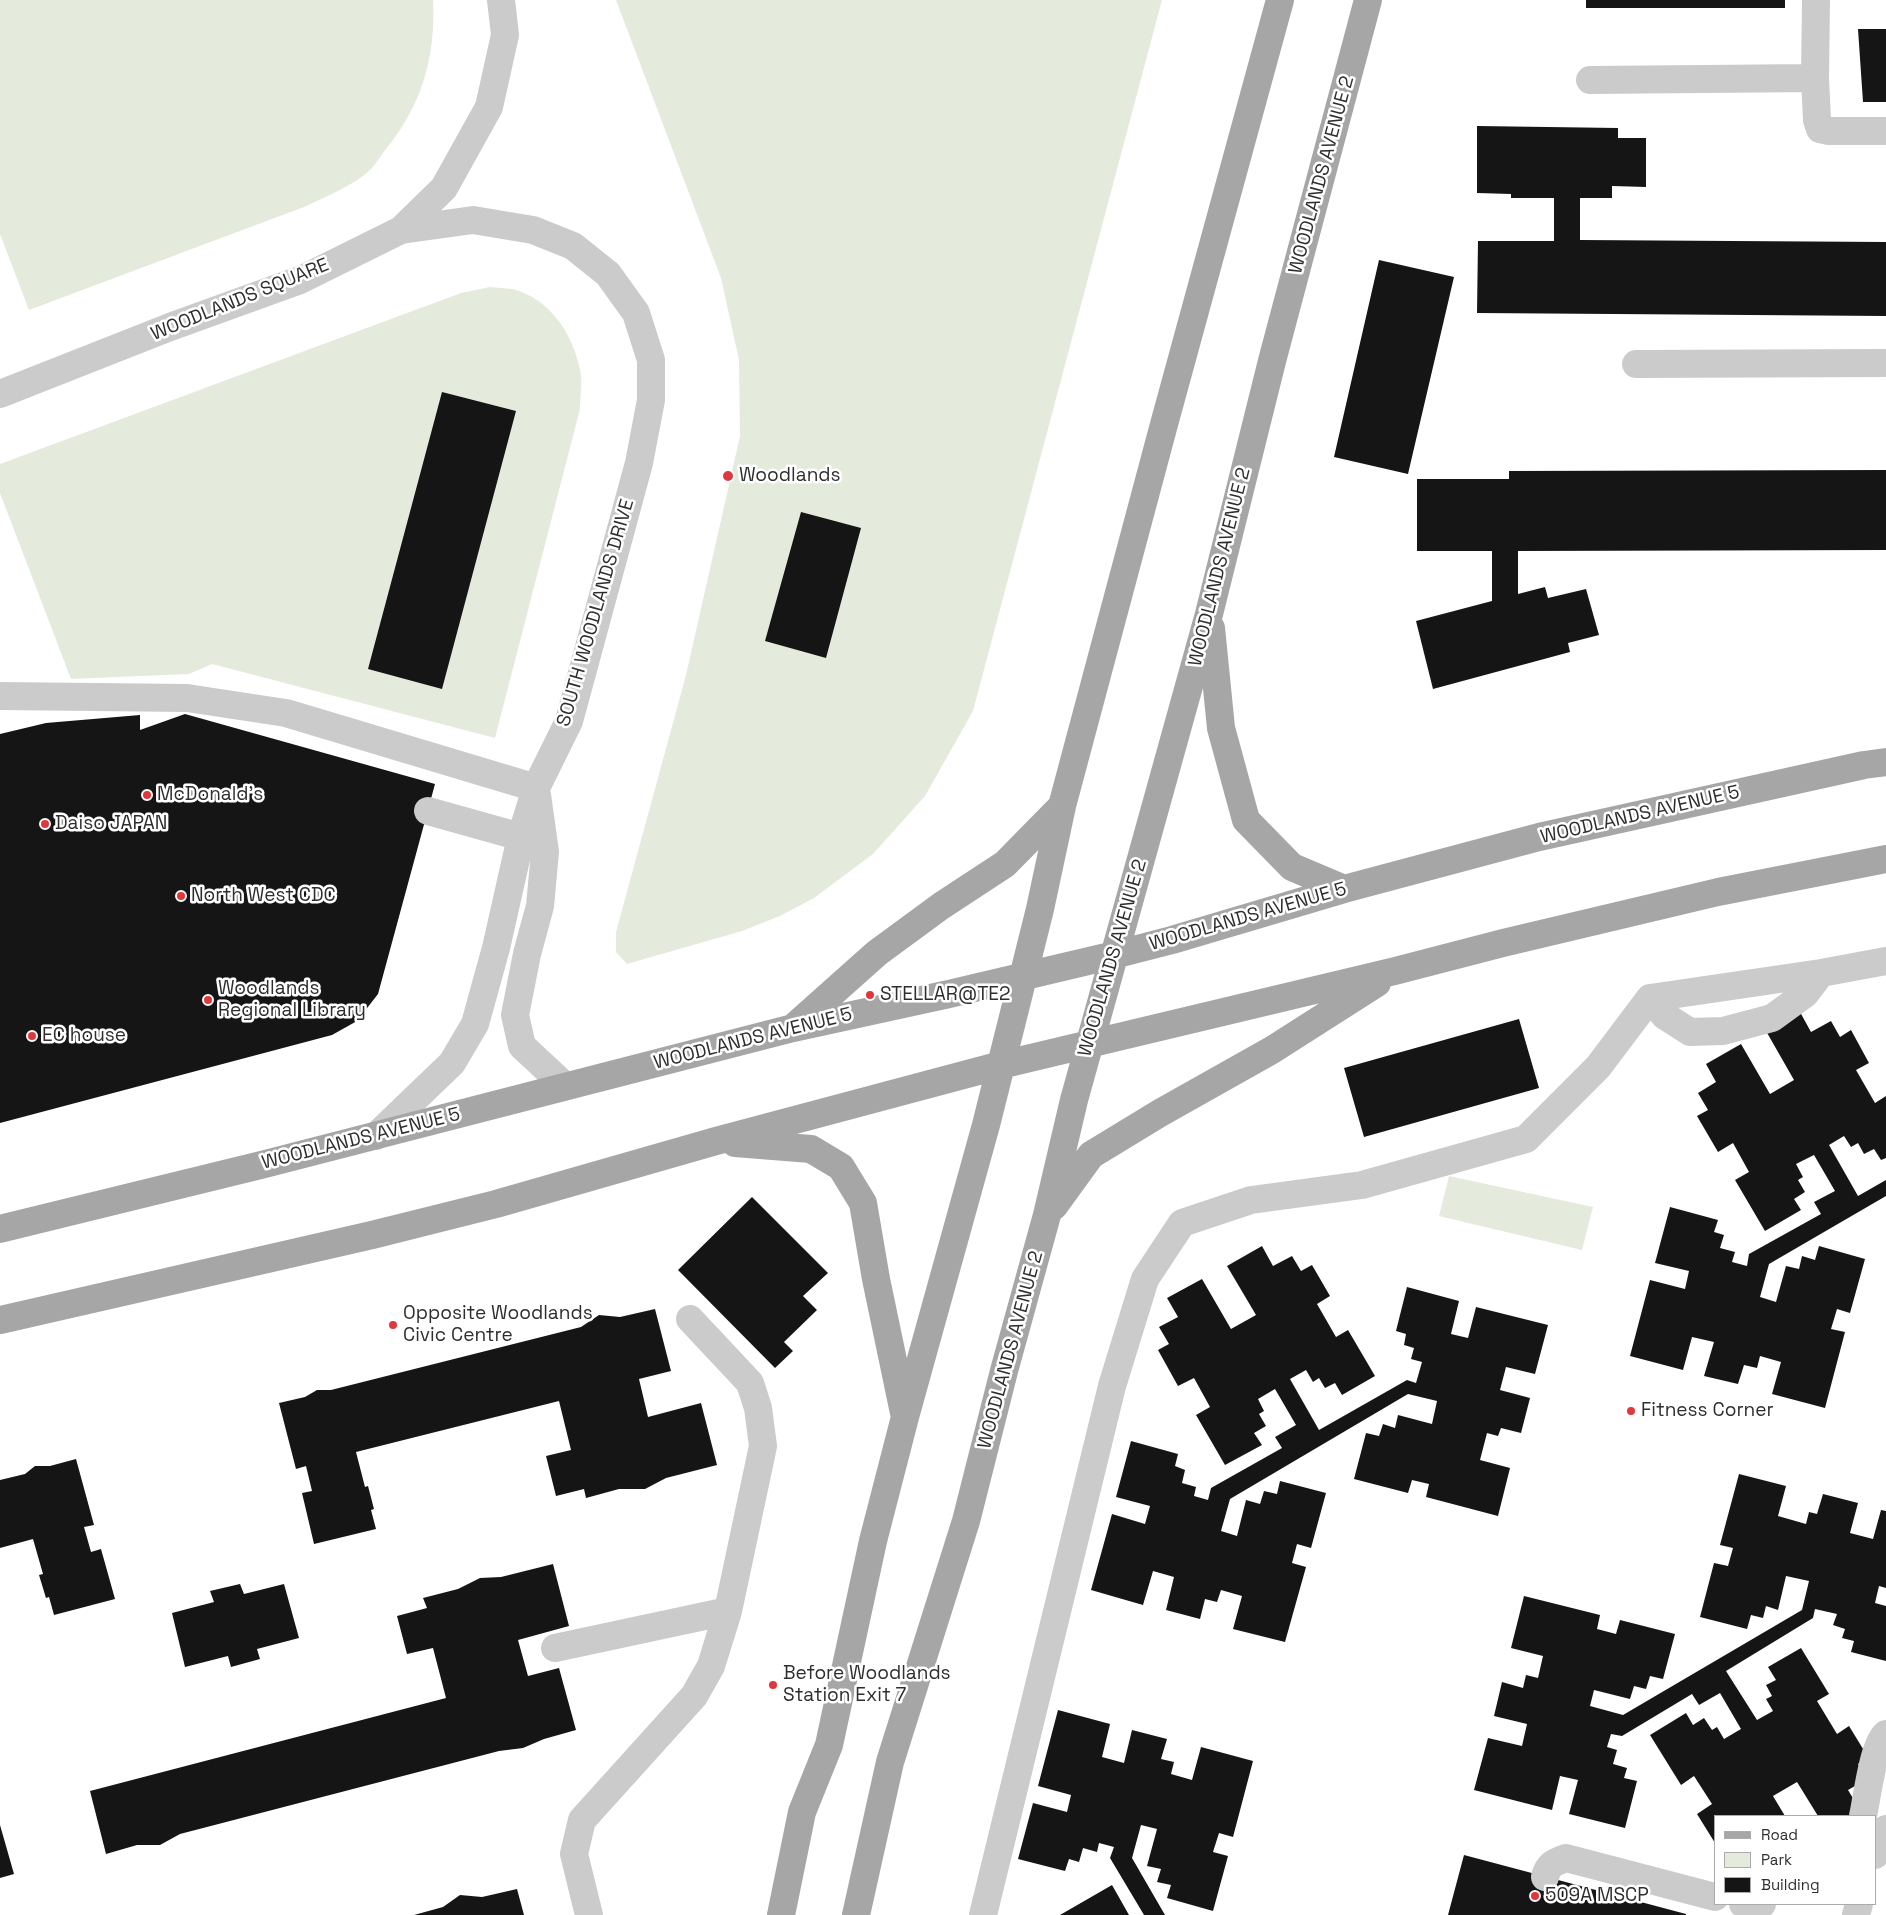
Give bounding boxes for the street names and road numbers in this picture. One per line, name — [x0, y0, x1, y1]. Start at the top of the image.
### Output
street label: WOODLANDS AVENUE 2 — [1285, 74, 1359, 276]
street label: WOODLANDS SQUARE — [148, 254, 332, 346]
street label: WOODLANDS AVENUE 2 — [1184, 465, 1256, 669]
street label: SOUTH WOODLANDS DRIVE — [553, 497, 639, 729]
street label: WOODLANDS AVENUE 5 — [1538, 781, 1742, 849]
street label: WOODLANDS AVENUE 2 — [1074, 857, 1152, 1059]
street label: WOODLANDS AVENUE 5 — [1147, 878, 1349, 956]
street label: WOODLANDS AVENUE 5 — [651, 1003, 855, 1075]
street label: WOODLANDS AVENUE 5 — [259, 1103, 463, 1175]
street label: WOODLANDS AVENUE 2 — [974, 1249, 1048, 1451]

